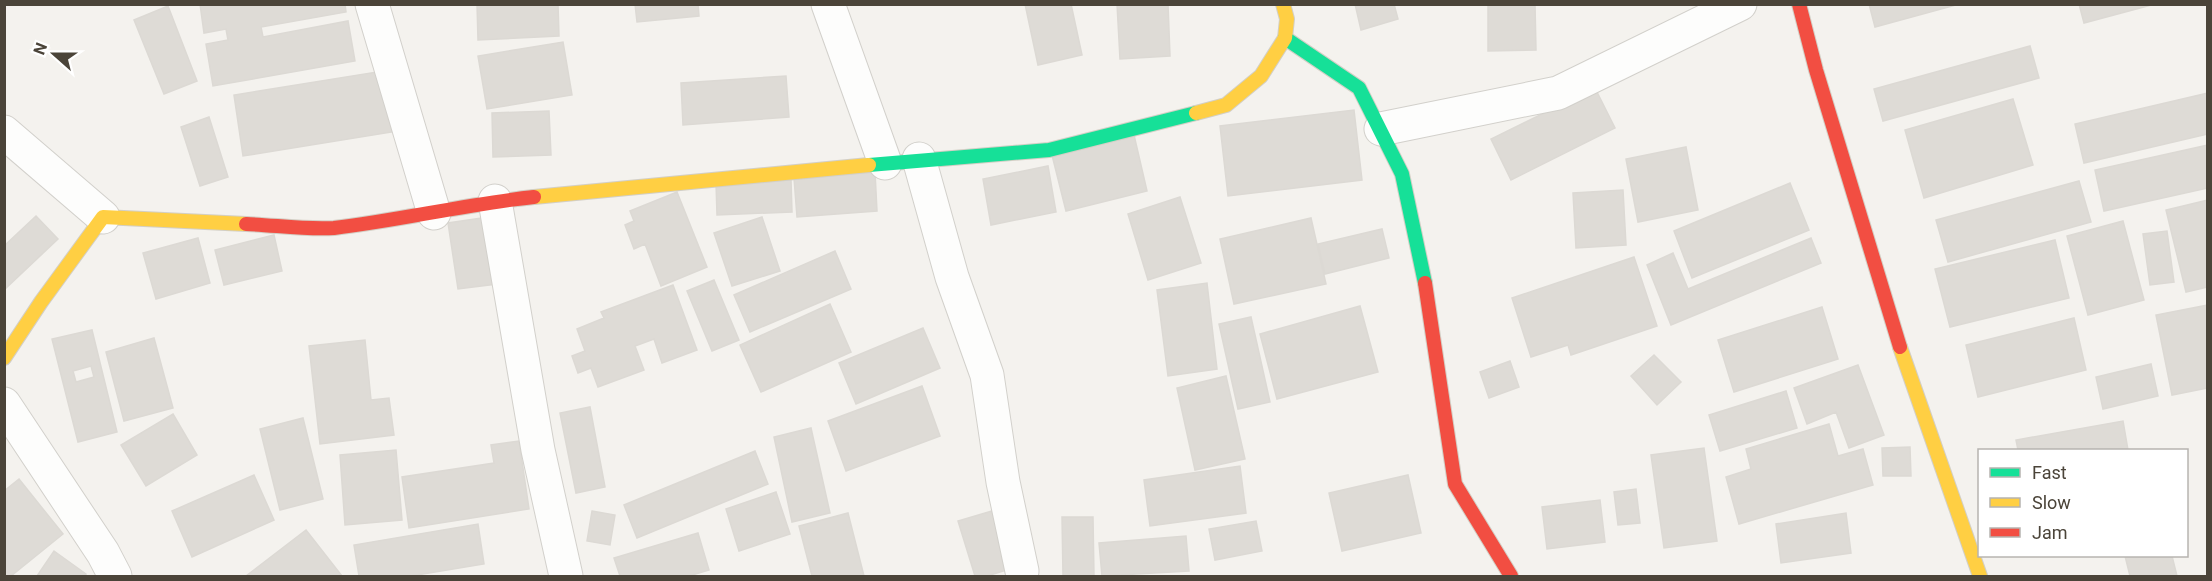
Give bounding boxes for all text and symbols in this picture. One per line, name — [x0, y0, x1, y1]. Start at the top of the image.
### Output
north arrow — [24, 24, 84, 84]
text: N — [30, 40, 51, 57]
legend — [1978, 449, 2188, 557]
text: Fast — [2032, 462, 2067, 483]
text: Slow — [2032, 492, 2071, 513]
text: Jam — [2032, 522, 2068, 543]

